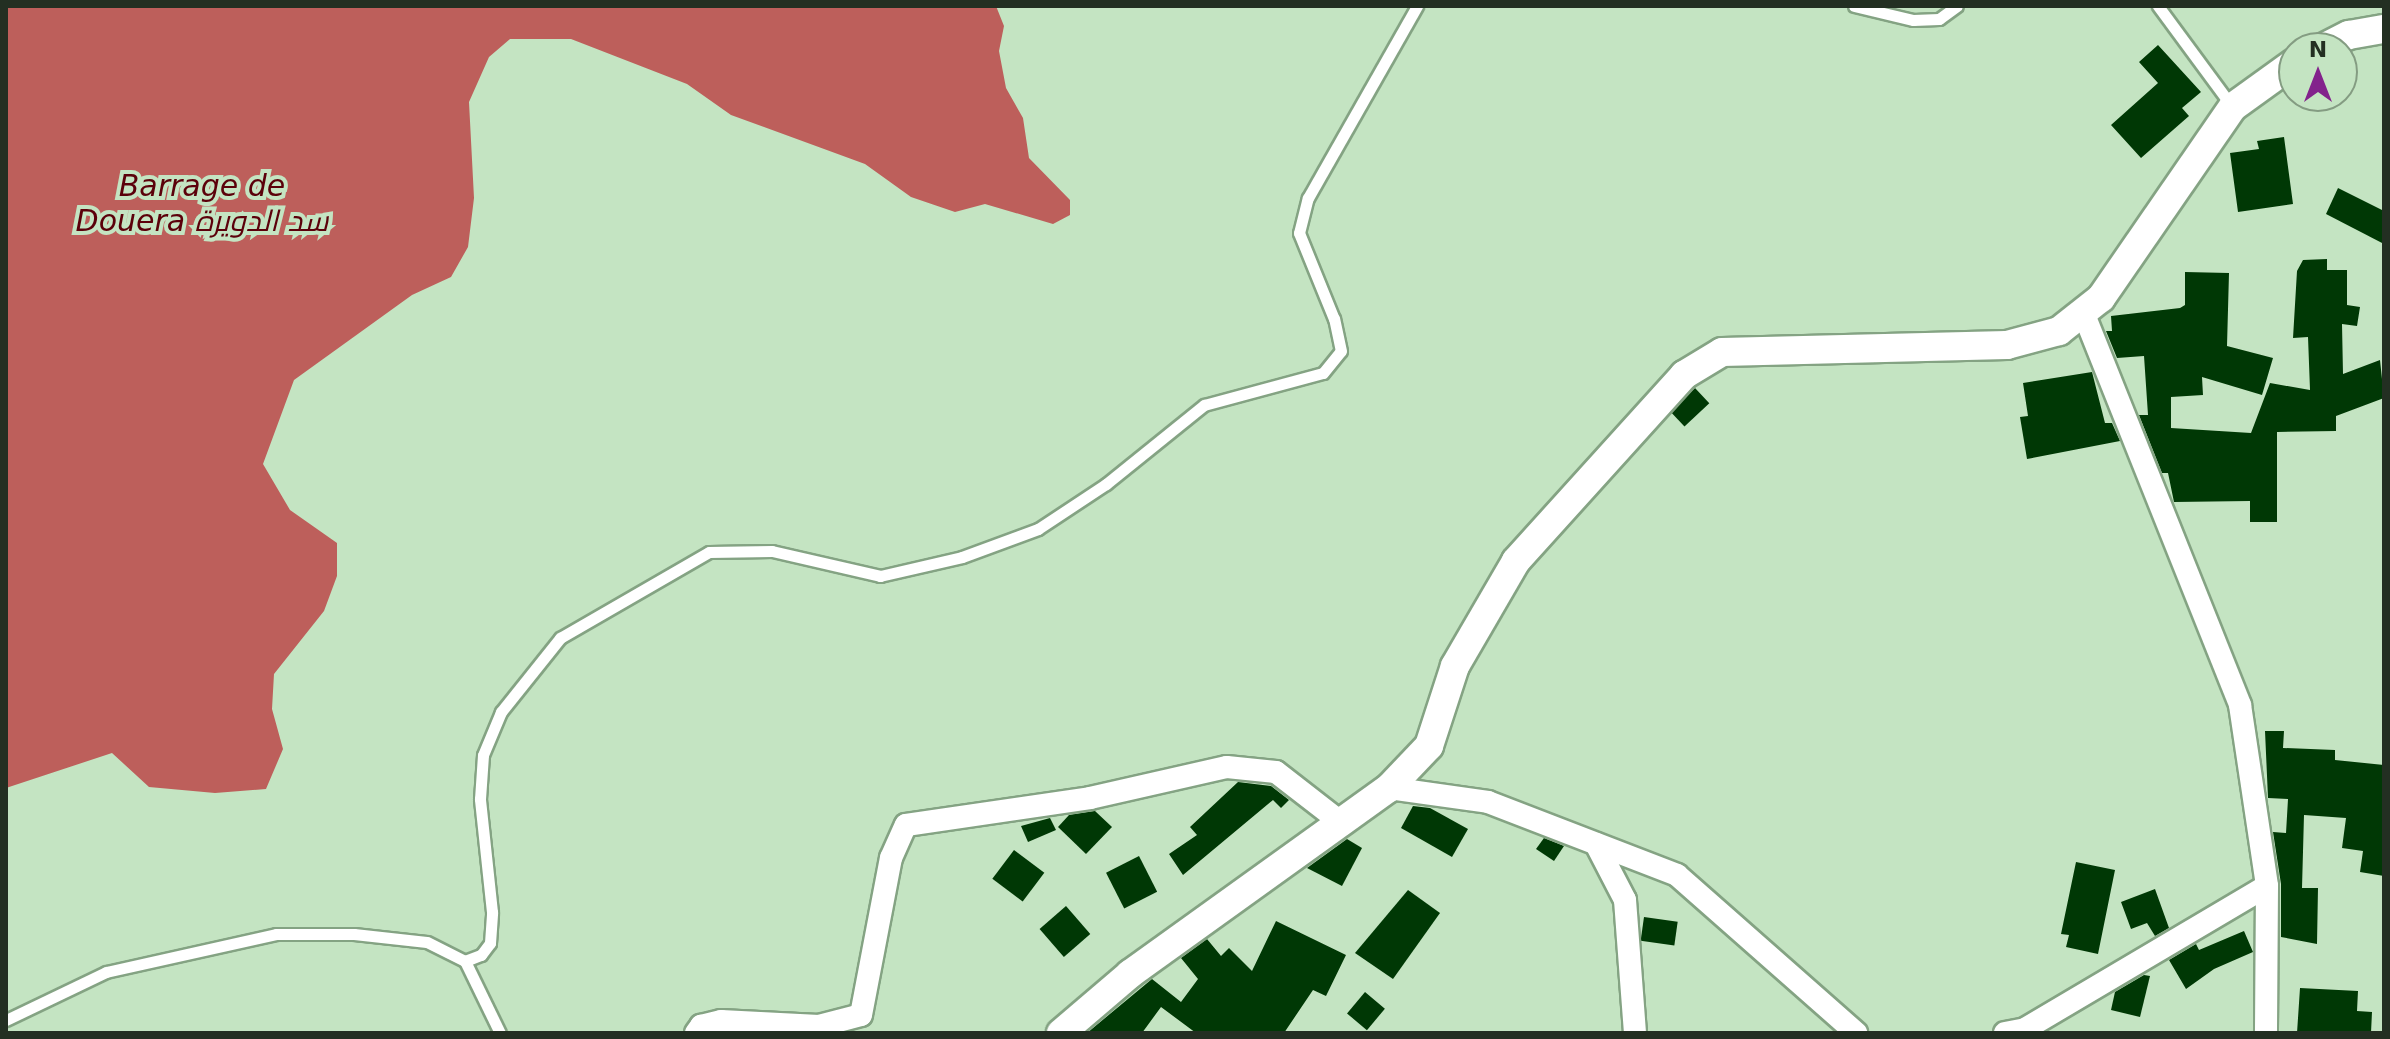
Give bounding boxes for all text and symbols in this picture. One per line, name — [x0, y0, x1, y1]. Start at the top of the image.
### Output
north arrow — [2278, 32, 2358, 112]
text: N — [2309, 37, 2327, 62]
water label: Barrage de Douera سد الدويرة — [76, 168, 328, 238]

